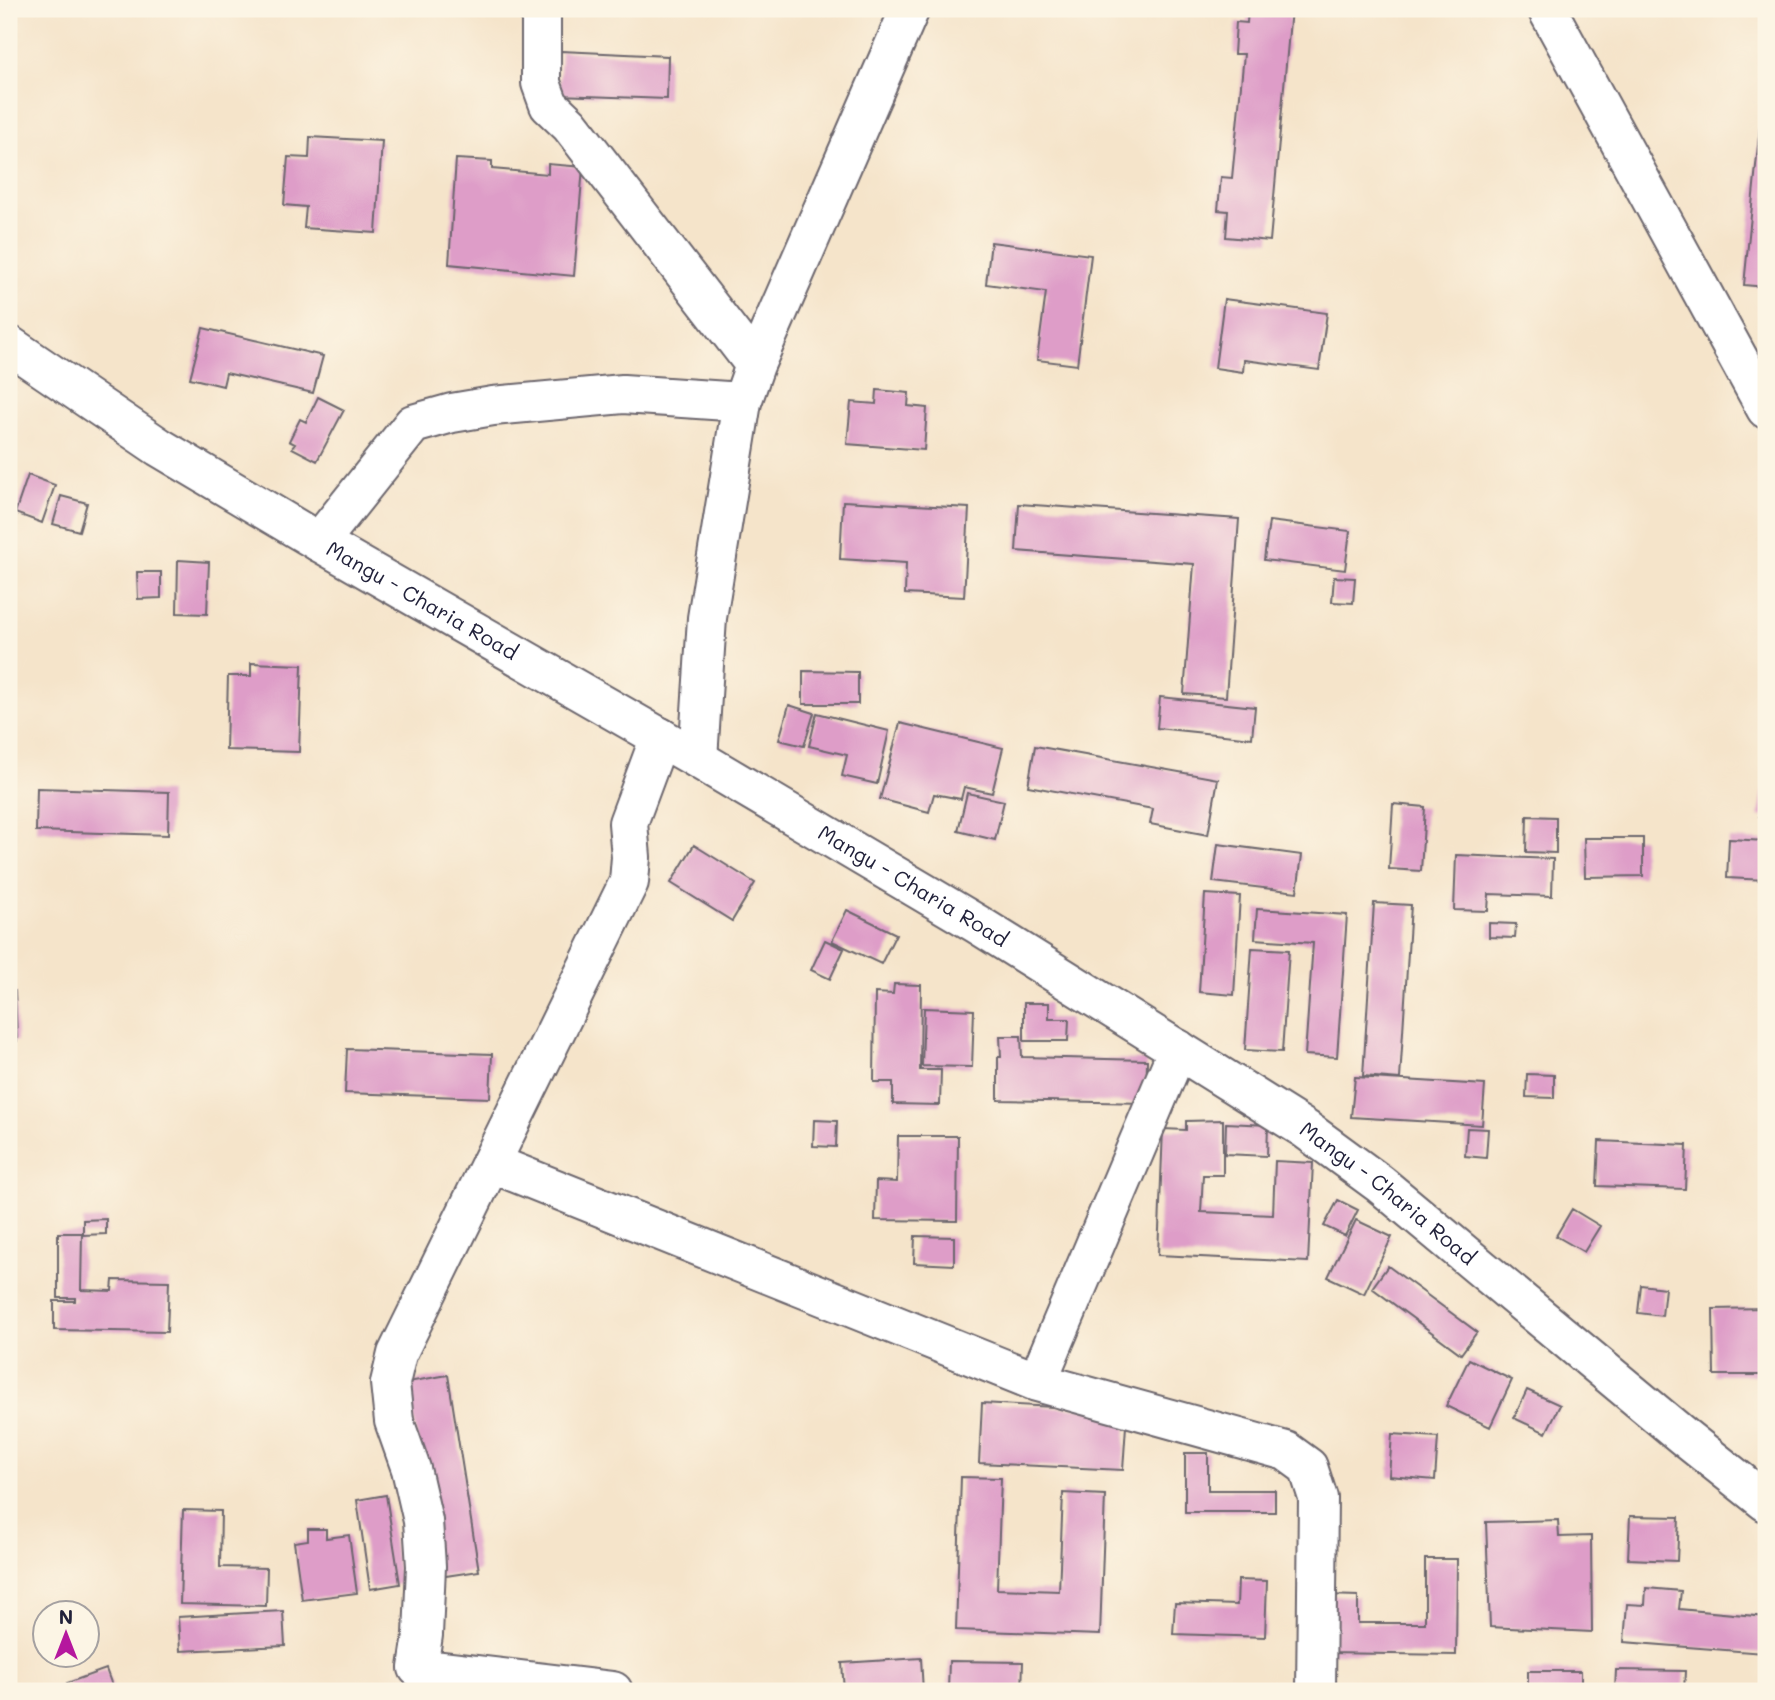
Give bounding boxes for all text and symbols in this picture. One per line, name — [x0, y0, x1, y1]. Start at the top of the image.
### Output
street label: Mangu - Charia Road — [322, 534, 523, 665]
street label: Mangu - Charia Road — [814, 818, 1014, 952]
street label: Mangu - Charia Road — [1295, 1115, 1482, 1270]
north arrow — [32, 1598, 102, 1668]
text: N — [59, 1604, 73, 1629]

